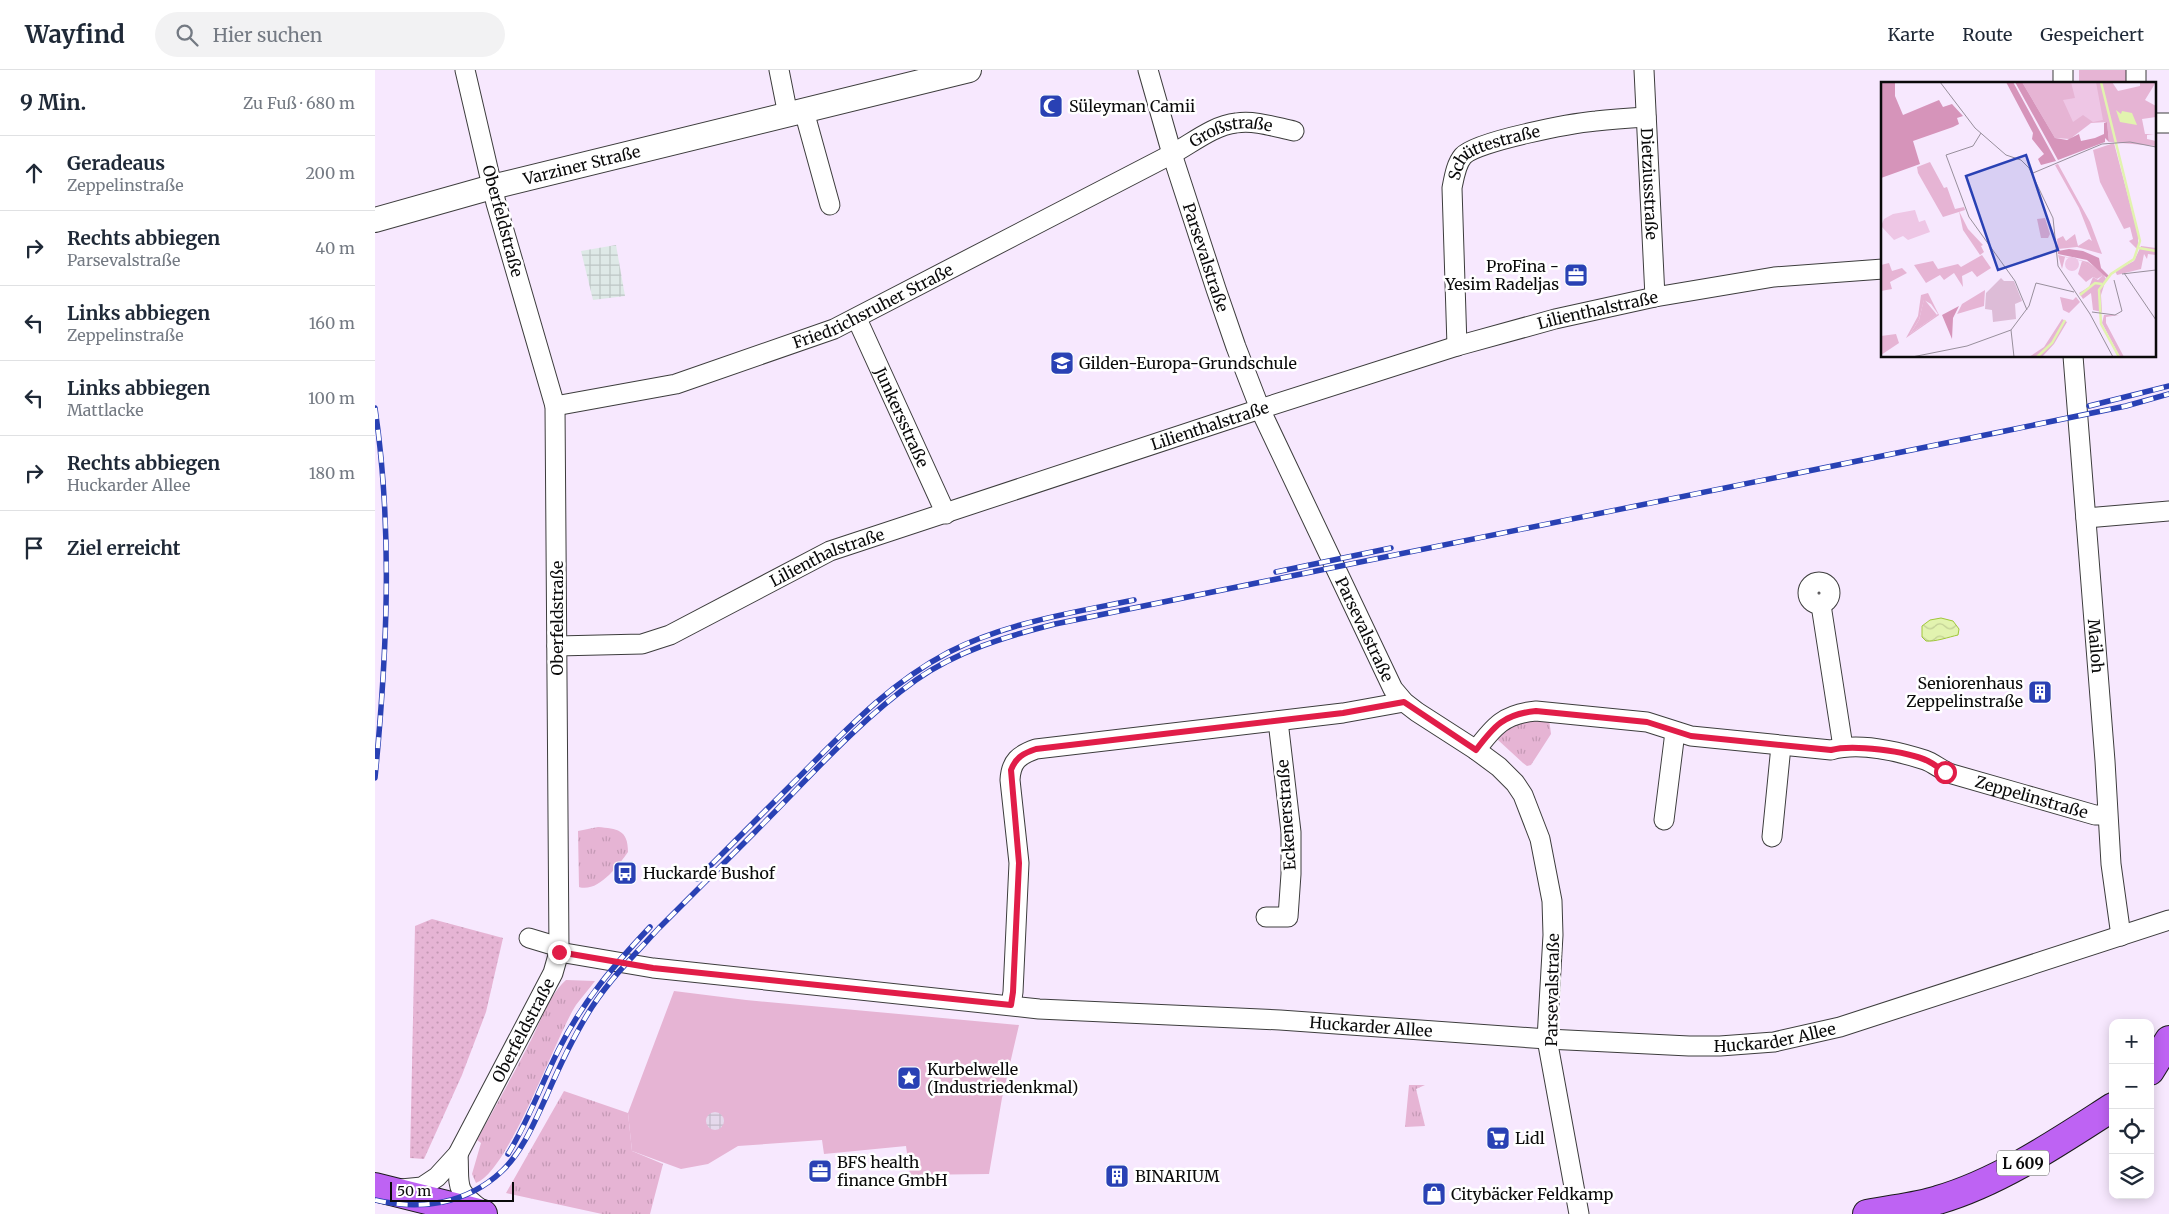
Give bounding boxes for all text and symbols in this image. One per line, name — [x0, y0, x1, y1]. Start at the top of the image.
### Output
search box — [155, 12, 505, 57]
text: Wayfind — [25, 19, 125, 50]
icon: search — [173, 21, 201, 49]
text: Hier suchen — [213, 23, 322, 47]
text: Karte — [1888, 23, 1934, 46]
text: Route — [1962, 23, 2012, 46]
text: Gespeichert — [2040, 23, 2144, 46]
inset map — [1881, 82, 2157, 358]
text: 9 Min. — [20, 89, 86, 116]
text: Zu Fuß · 680 m — [243, 93, 355, 113]
mosque icon: Süleyman Camii — [1038, 93, 1064, 119]
place label: Süleyman Camii — [1069, 96, 1195, 116]
street label: Großstraße — [1185, 112, 1274, 151]
street label: Schüttestraße — [1444, 121, 1542, 182]
street label: Dietziusstraße — [1637, 127, 1662, 240]
street label: Varziner Straße — [520, 141, 642, 189]
text: Geradeaus — [67, 151, 165, 175]
icon: ahead — [20, 159, 48, 187]
text: 200 m — [305, 163, 355, 183]
street label: Oberfeldstraße — [478, 163, 528, 279]
text: Zeppelinstraße — [67, 175, 184, 195]
street label: Parsevalstraße — [1179, 200, 1233, 314]
text: Rechts abbiegen — [67, 226, 220, 250]
icon: right — [20, 234, 48, 262]
text: 40 m — [315, 238, 355, 258]
text: Parsevalstraße — [67, 250, 180, 270]
place label: ProFina - Yesim Radeljas — [1444, 256, 1559, 294]
street label: Friedrichsruher Straße — [790, 259, 956, 353]
office icon: ProFina - Yesim Radeljas — [1563, 262, 1589, 288]
street label: Lilienthalstraße — [1535, 287, 1660, 333]
text: Links abbiegen — [67, 301, 210, 325]
icon: left — [20, 309, 48, 337]
text: 160 m — [309, 313, 355, 333]
text: Zeppelinstraße — [67, 325, 184, 345]
school or university icon: Gilden-Europa-Grundschule — [1049, 350, 1075, 376]
place label: Gilden-Europa-Grundschule — [1079, 353, 1297, 373]
street label: Junkersstraße — [870, 363, 933, 470]
text: Links abbiegen — [67, 376, 210, 400]
icon: left — [20, 384, 48, 412]
text: 100 m — [308, 388, 355, 408]
street label: Lilienthalstraße — [1148, 397, 1271, 454]
text: Mattlacke — [67, 400, 144, 420]
text: Rechts abbiegen — [67, 451, 220, 475]
icon: right — [20, 459, 48, 487]
text: 180 m — [309, 463, 355, 483]
text: Huckarder Allee — [67, 475, 190, 495]
street label: Lilienthalstraße — [766, 524, 887, 591]
icon: arrive — [20, 534, 48, 562]
text: Ziel erreicht — [67, 536, 180, 560]
street label: Oberfeldstraße — [547, 561, 567, 675]
street label: Parsevalstraße — [1331, 574, 1398, 685]
street label: Mailoh — [2084, 618, 2108, 674]
place label: Seniorenhaus Zeppelinstraße — [1906, 673, 2023, 711]
building icon: Seniorenhaus Zeppelinstraße — [2027, 679, 2053, 705]
street label: Eckenerstraße — [1272, 759, 1300, 871]
route start — [1934, 761, 1957, 784]
street label: Zeppelinstraße — [1973, 771, 2090, 822]
bus stop icon: Huckarde Bushof — [612, 860, 638, 886]
place label: Huckarde Bushof — [643, 863, 776, 883]
street label: Parsevalstraße — [1541, 933, 1563, 1047]
route end — [548, 941, 571, 964]
street label: Oberfeldstraße — [487, 975, 558, 1086]
street label: Huckarder Allee — [1309, 1012, 1433, 1041]
street label: Huckarder Allee — [1714, 1018, 1838, 1056]
map controls — [2109, 1019, 2154, 1199]
button: + — [2109, 1019, 2154, 1064]
place label: Kurbelwelle (Industriedenkmal) — [927, 1059, 1078, 1097]
button: − — [2109, 1064, 2154, 1109]
place icon: Kurbelwelle (Industriedenkmal) — [896, 1065, 922, 1091]
button: locate — [2109, 1109, 2154, 1154]
supermarket icon: Lidl — [1485, 1125, 1511, 1151]
place label: Lidl — [1515, 1128, 1545, 1148]
road number: L 609 — [1997, 1150, 2049, 1176]
place label: BFS health finance GmbH — [837, 1152, 948, 1190]
button: layers — [2109, 1154, 2154, 1199]
office icon: BFS health finance GmbH — [807, 1158, 833, 1184]
building icon: BINARIUM — [1104, 1163, 1130, 1189]
place label: BINARIUM — [1135, 1166, 1220, 1186]
scale bar — [390, 1179, 514, 1202]
shop icon: Citybäcker Feldkamp — [1421, 1181, 1447, 1207]
text: 50 m — [397, 1182, 431, 1200]
place label: Citybäcker Feldkamp — [1451, 1184, 1614, 1204]

